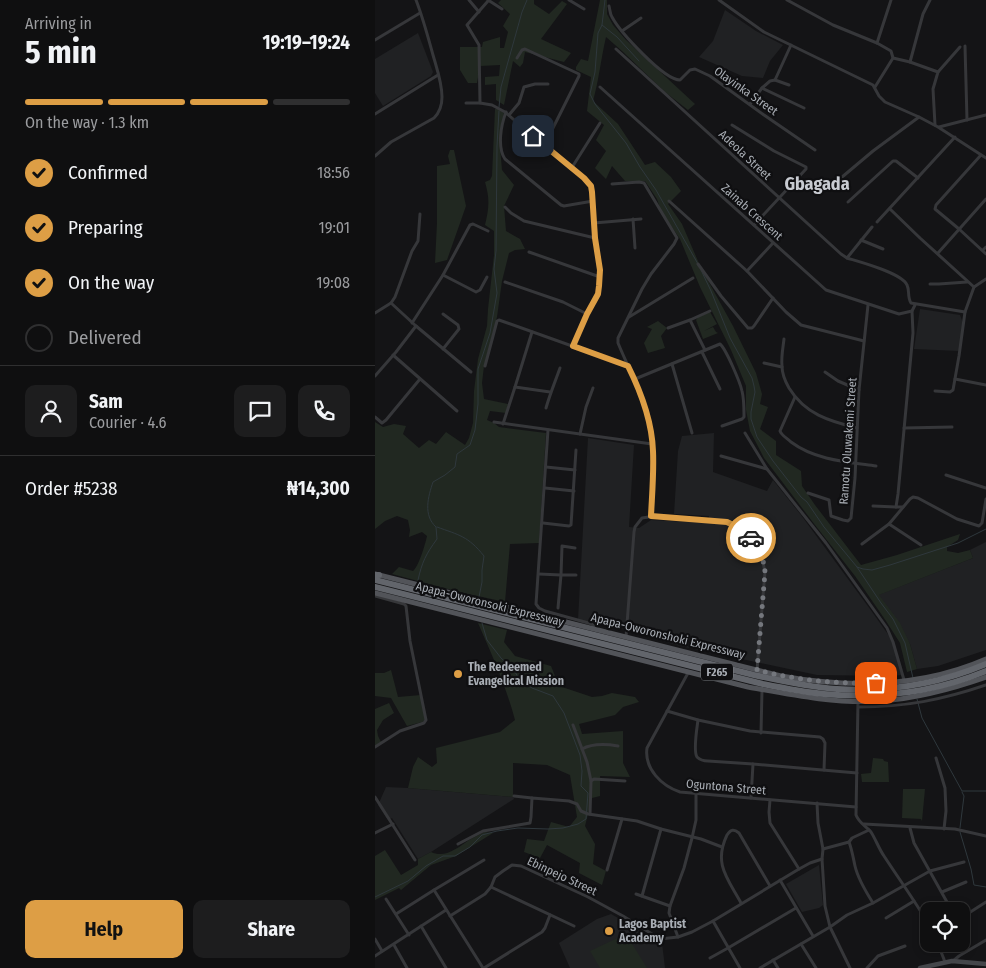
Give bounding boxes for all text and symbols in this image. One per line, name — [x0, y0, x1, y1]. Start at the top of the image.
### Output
text: Arriving in — [25, 14, 92, 33]
text: 19:19–19:24 — [262, 31, 350, 54]
text: 5 min — [25, 33, 97, 71]
street label: Olayinka Street — [711, 64, 781, 118]
text: On the way · 1.3 km — [25, 113, 149, 132]
pin — [512, 115, 554, 157]
icon: home — [519, 122, 547, 150]
street label: Adeola Street — [716, 127, 774, 183]
icon: check — [25, 159, 53, 187]
text: Confirmed — [68, 161, 148, 184]
text: 18:56 — [317, 163, 350, 182]
district label: Gbagada — [784, 173, 850, 195]
street label: Zainab Crescent — [718, 181, 786, 243]
icon: check — [25, 214, 53, 242]
text: Preparing — [68, 216, 143, 239]
text: 19:01 — [318, 218, 350, 237]
icon: check — [25, 269, 53, 297]
text: On the way — [68, 271, 154, 294]
text: 19:08 — [316, 273, 350, 292]
text: Delivered — [68, 326, 142, 349]
street label: Ramotu Oluwakemi Street — [837, 377, 859, 505]
button: person — [25, 385, 77, 437]
button: chat — [234, 385, 286, 437]
button: phone — [298, 385, 350, 437]
text: Sam — [89, 390, 123, 413]
text: Courier · 4.6 — [89, 413, 167, 432]
text: Order #5238 — [25, 477, 118, 500]
text: ₦14,300 — [287, 477, 350, 500]
courier — [726, 513, 776, 563]
icon: car — [737, 524, 765, 552]
street label: Apapa-Oworonsoki Expressway — [415, 579, 566, 629]
street label: Apapa-Oworonshoki Expressway — [590, 610, 747, 662]
place label: The Redeemed Evangelical Mission — [468, 660, 564, 688]
pin — [855, 662, 897, 704]
road number: F265 — [701, 664, 733, 680]
marker: The Redeemed Evangelical Mission — [452, 668, 464, 680]
icon: bag — [862, 669, 890, 697]
street label: Oguntona Street — [685, 777, 767, 797]
street label: Ebinpejo Street — [525, 854, 599, 898]
button: Help — [25, 900, 183, 958]
button: Share — [193, 900, 350, 958]
map controls — [920, 902, 970, 952]
button: locate — [920, 902, 970, 952]
place label: Lagos Baptist Academy — [618, 917, 687, 945]
marker: Lagos Baptist Academy — [603, 925, 615, 937]

